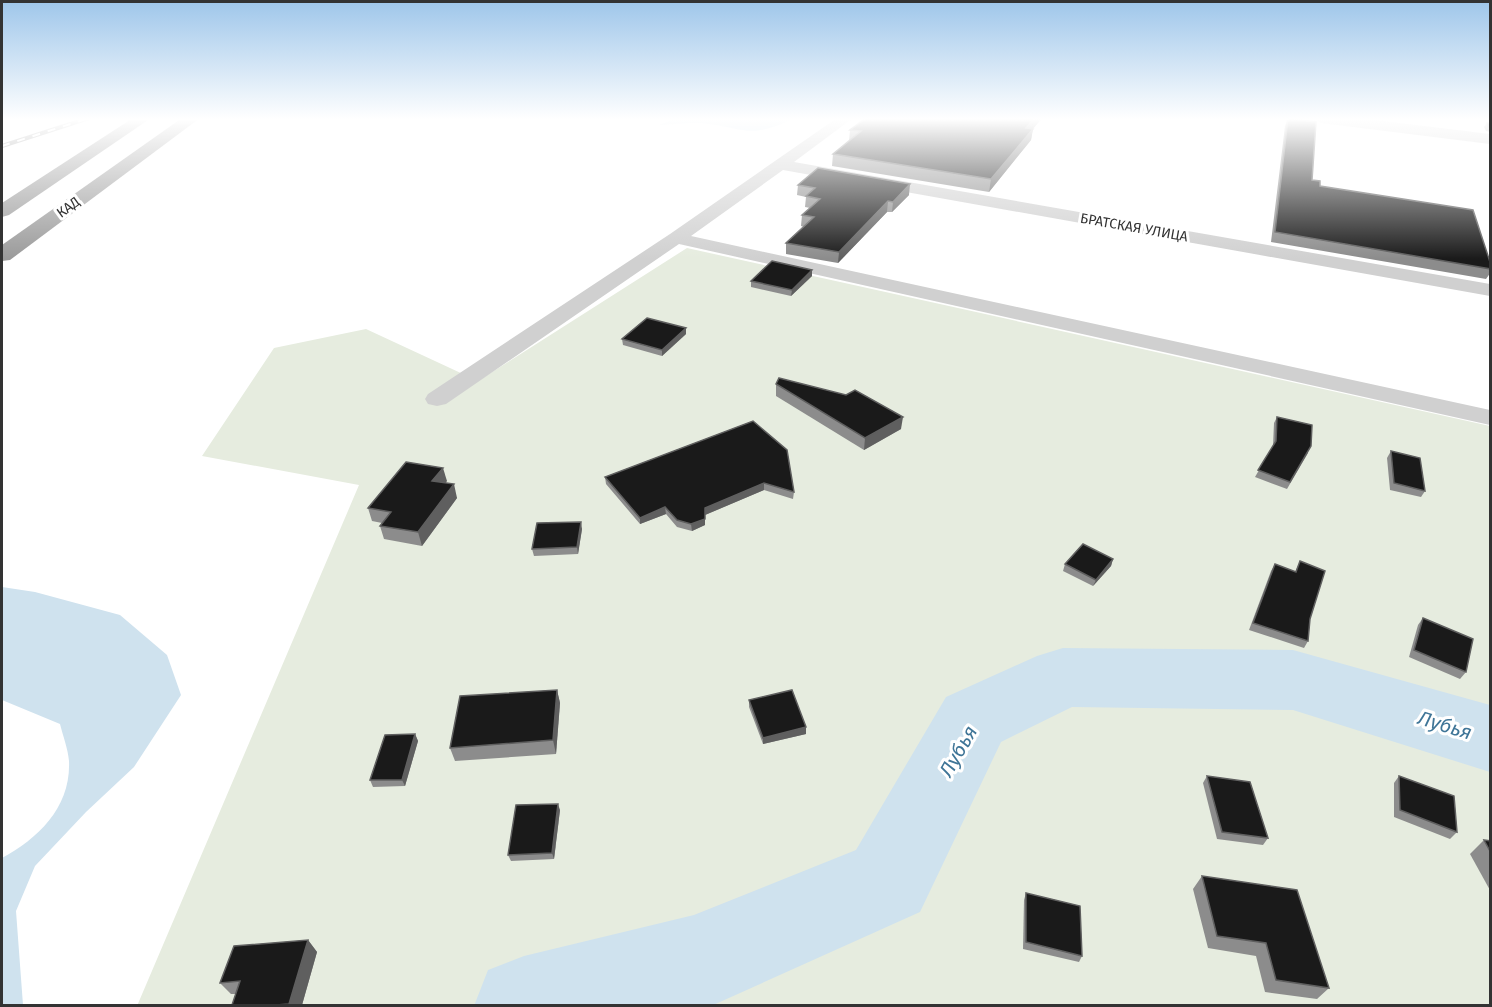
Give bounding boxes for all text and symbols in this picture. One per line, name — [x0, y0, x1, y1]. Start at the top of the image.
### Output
street label: КАД — [53, 193, 83, 222]
street label: БРАТСКАЯ УЛИЦА — [1079, 210, 1189, 245]
water label: Лубья — [1414, 705, 1475, 745]
water label: Лубья — [933, 721, 982, 782]

